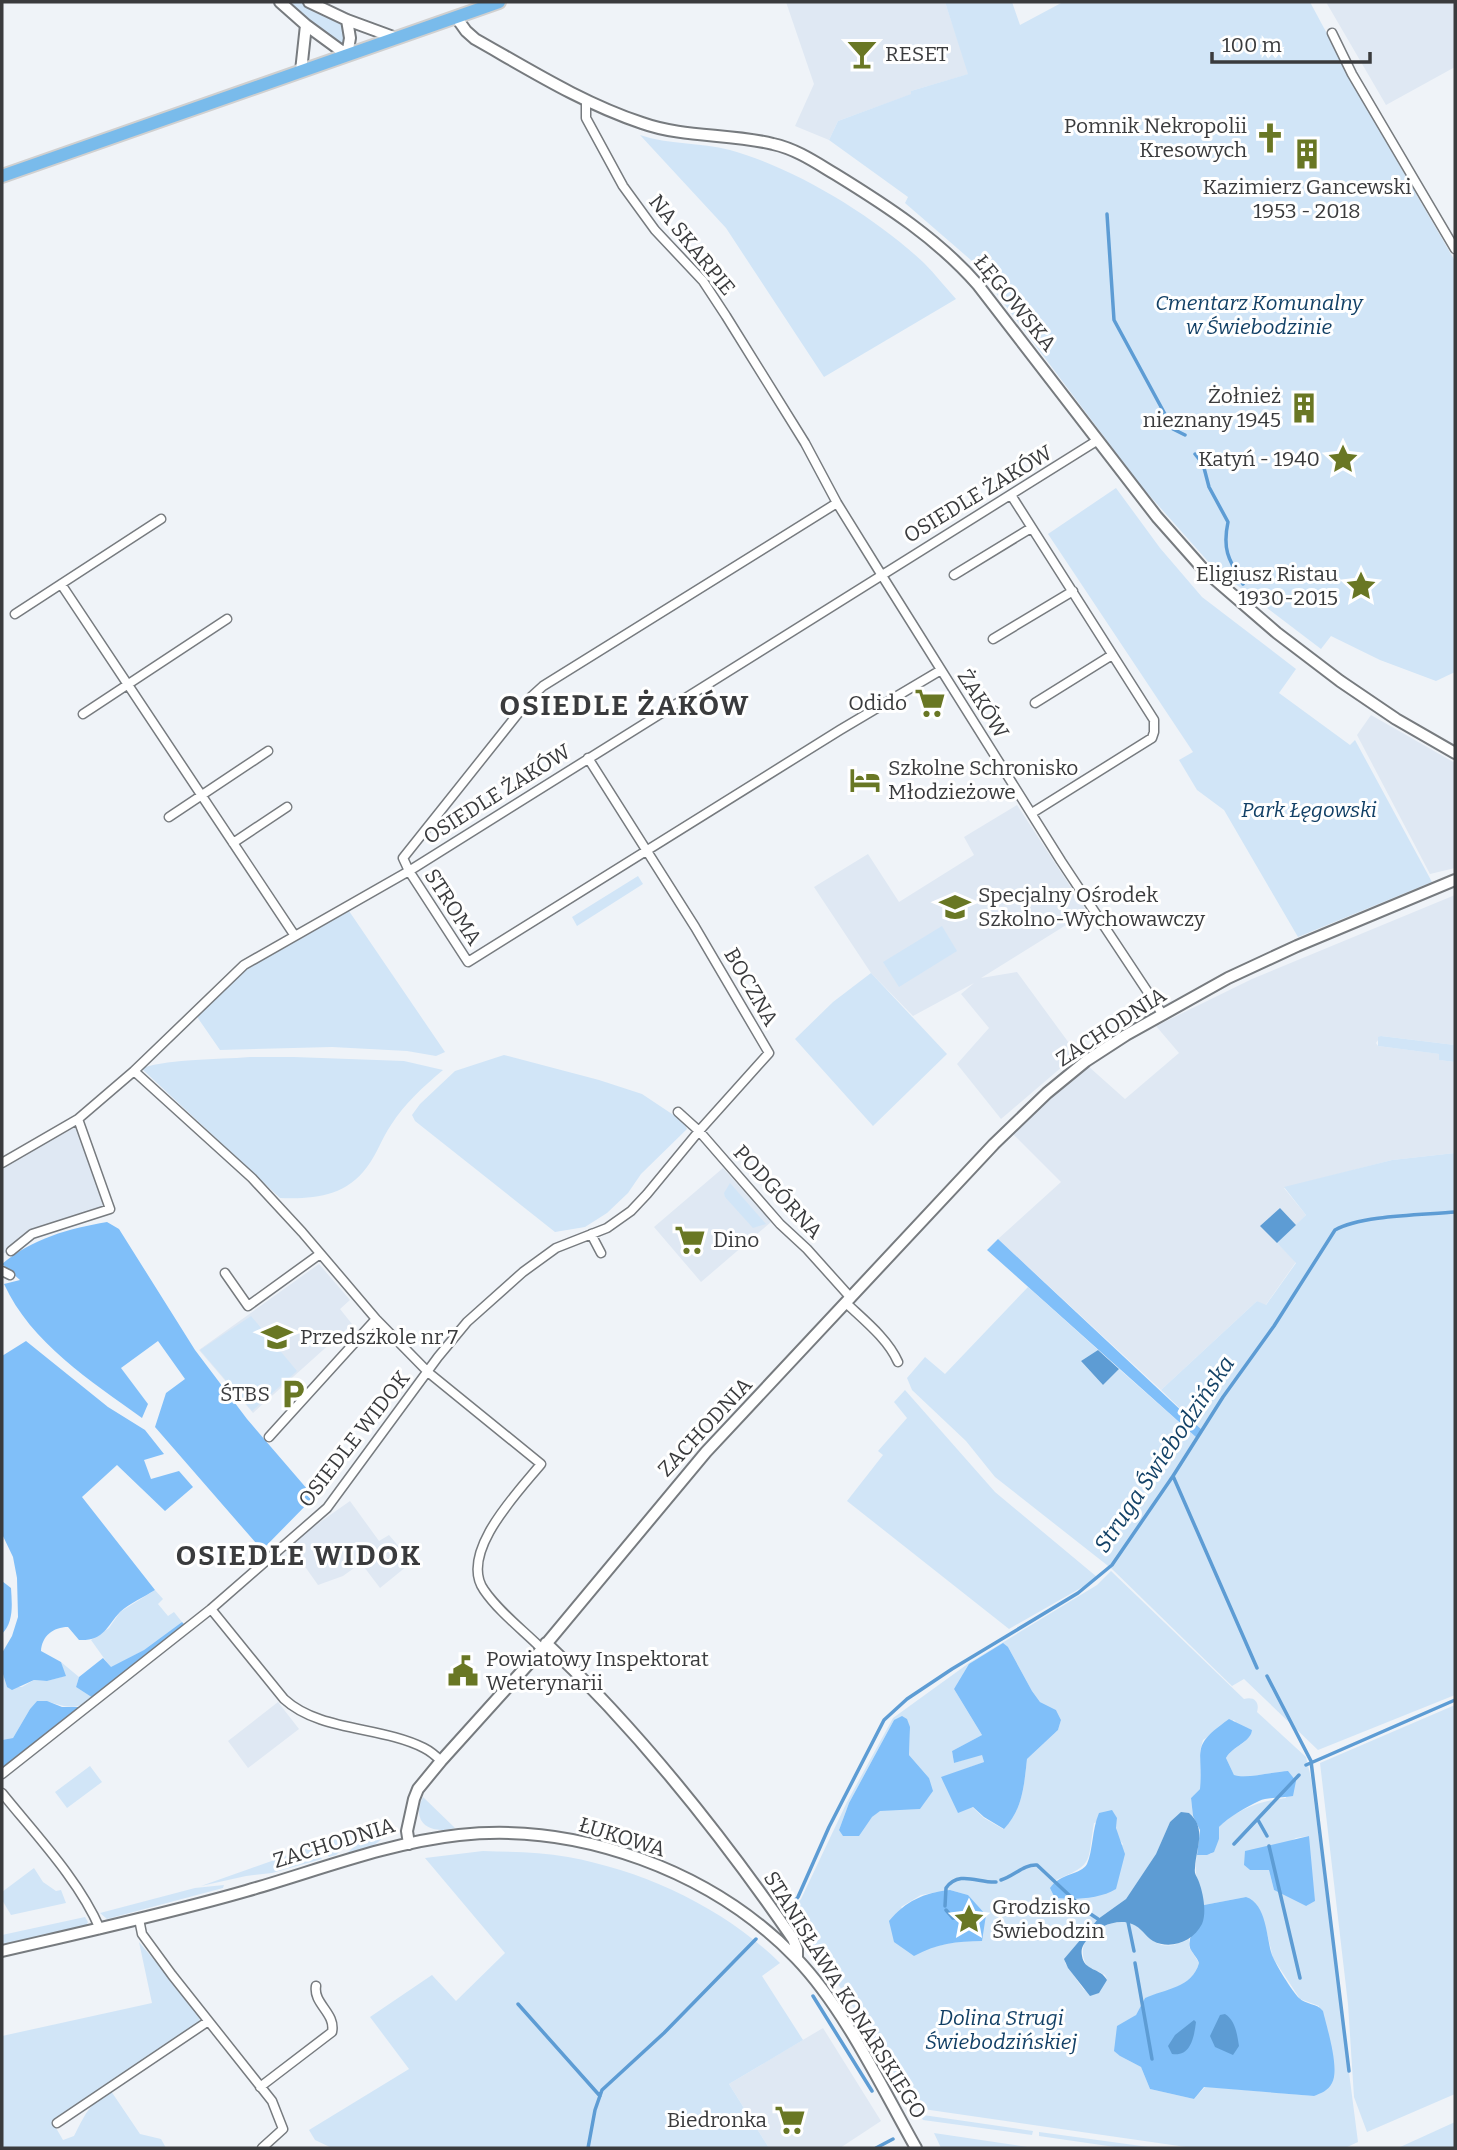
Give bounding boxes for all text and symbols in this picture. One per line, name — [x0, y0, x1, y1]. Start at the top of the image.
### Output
scale bar — [1212, 21, 1370, 65]
text: 100 m — [1222, 32, 1282, 58]
bar icon: RESET — [845, 37, 879, 71]
place label: RESET — [885, 41, 949, 67]
place label: Pomnik Nekropolii Kresowych — [1064, 113, 1247, 163]
church icon: Pomnik Nekropolii Kresowych — [1253, 121, 1287, 155]
building icon: Kazimierz Gancewski 1953 - 2018 — [1290, 137, 1324, 171]
place label: Kazimierz Gancewski 1953 - 2018 — [1203, 174, 1411, 224]
street label: NA SKARPIE — [643, 189, 741, 301]
street label: ŁĘGOWSKA — [968, 249, 1062, 357]
park label: Cmentarz Komunalny w Świebodzinie — [1155, 290, 1364, 340]
place label: Żołnież nieznany 1945 — [1143, 383, 1281, 433]
building icon: Żołnież nieznany 1945 — [1287, 391, 1321, 425]
street label: OSIEDLE ŻAKÓW — [899, 439, 1057, 549]
place icon: Katyń - 1940 — [1326, 442, 1360, 476]
place label: Katyń - 1940 — [1198, 446, 1320, 472]
place label: Eligiusz Ristau 1930-2015 — [1196, 561, 1338, 611]
place icon: Eligiusz Ristau 1930-2015 — [1344, 569, 1378, 603]
street label: ŻAKÓW — [952, 665, 1015, 744]
supermarket icon: Odido — [913, 686, 947, 720]
district label: OSIEDLE ŻAKÓW — [500, 689, 750, 722]
place label: Odido — [848, 690, 907, 716]
street label: OSIEDLE ŻAKÓW — [419, 738, 576, 850]
place label: Szkolne Schronisko Młodzieżowe — [888, 755, 1078, 805]
hotel icon: Szkolne Schronisko Młodzieżowe — [848, 763, 882, 797]
park label: Park Łęgowski — [1241, 797, 1377, 823]
street label: STROMA — [419, 864, 487, 950]
place label: Specjalny Ośrodek Szkolno-Wychowawczy — [978, 882, 1206, 932]
school or university icon: Specjalny Ośrodek Szkolno-Wychowawczy — [938, 890, 972, 924]
street label: BOCZNA — [718, 943, 784, 1031]
street label: ZACHODNIA — [1051, 982, 1171, 1072]
street label: PODGÓRNA — [728, 1140, 828, 1244]
supermarket icon: Dino — [673, 1223, 707, 1257]
place label: Dino — [713, 1227, 759, 1253]
school or university icon: Przedszkole nr 7 — [260, 1320, 294, 1354]
place label: Przedszkole nr 7 — [300, 1324, 458, 1350]
water label: Struga Świebodzińska — [1088, 1350, 1240, 1558]
street label: OSIEDLE WIDOK — [293, 1365, 415, 1512]
street label: ZACHODNIA — [652, 1372, 758, 1482]
parking icon: ŚTBS — [276, 1377, 310, 1411]
place label: ŚTBS — [220, 1381, 270, 1407]
district label: OSIEDLE WIDOK — [176, 1539, 422, 1572]
place label: Powiatowy Inspektorat Weterynarii — [486, 1646, 709, 1696]
public building icon: Powiatowy Inspektorat Weterynarii — [446, 1654, 480, 1688]
street label: ŁUKOWA — [575, 1811, 669, 1863]
street label: ZACHODNIA — [270, 1812, 398, 1874]
street label: STANISŁAWA KONARSKIEGO — [758, 1866, 932, 2124]
place label: Grodzisko Świebodzin — [992, 1894, 1105, 1944]
place icon: Grodzisko Świebodzin — [952, 1902, 986, 1936]
park label: Dolina Strugi Świebodzińskiej — [925, 2005, 1077, 2055]
supermarket icon: Biedronka — [773, 2103, 807, 2137]
place label: Biedronka — [667, 2107, 767, 2133]

